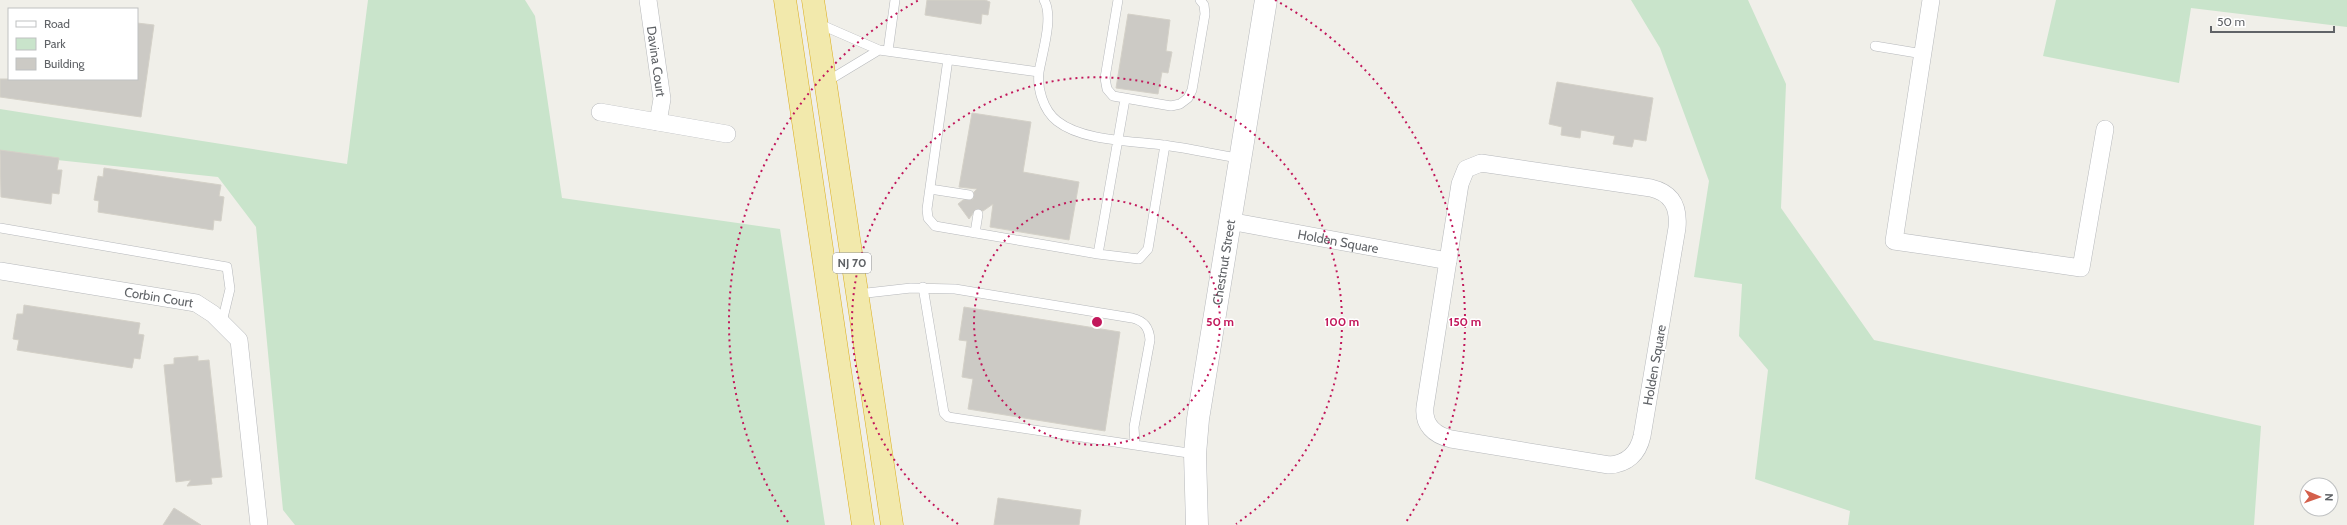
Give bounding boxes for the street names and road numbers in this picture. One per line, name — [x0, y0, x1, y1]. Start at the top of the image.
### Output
street label: Davina Court — [644, 25, 670, 98]
street label: Chestnut Street — [1209, 218, 1238, 306]
street label: Holden Square — [1297, 226, 1380, 256]
road number: NJ 70 — [833, 253, 871, 273]
street label: Corbin Court — [123, 283, 195, 311]
street label: Holden Square — [1639, 323, 1669, 407]

